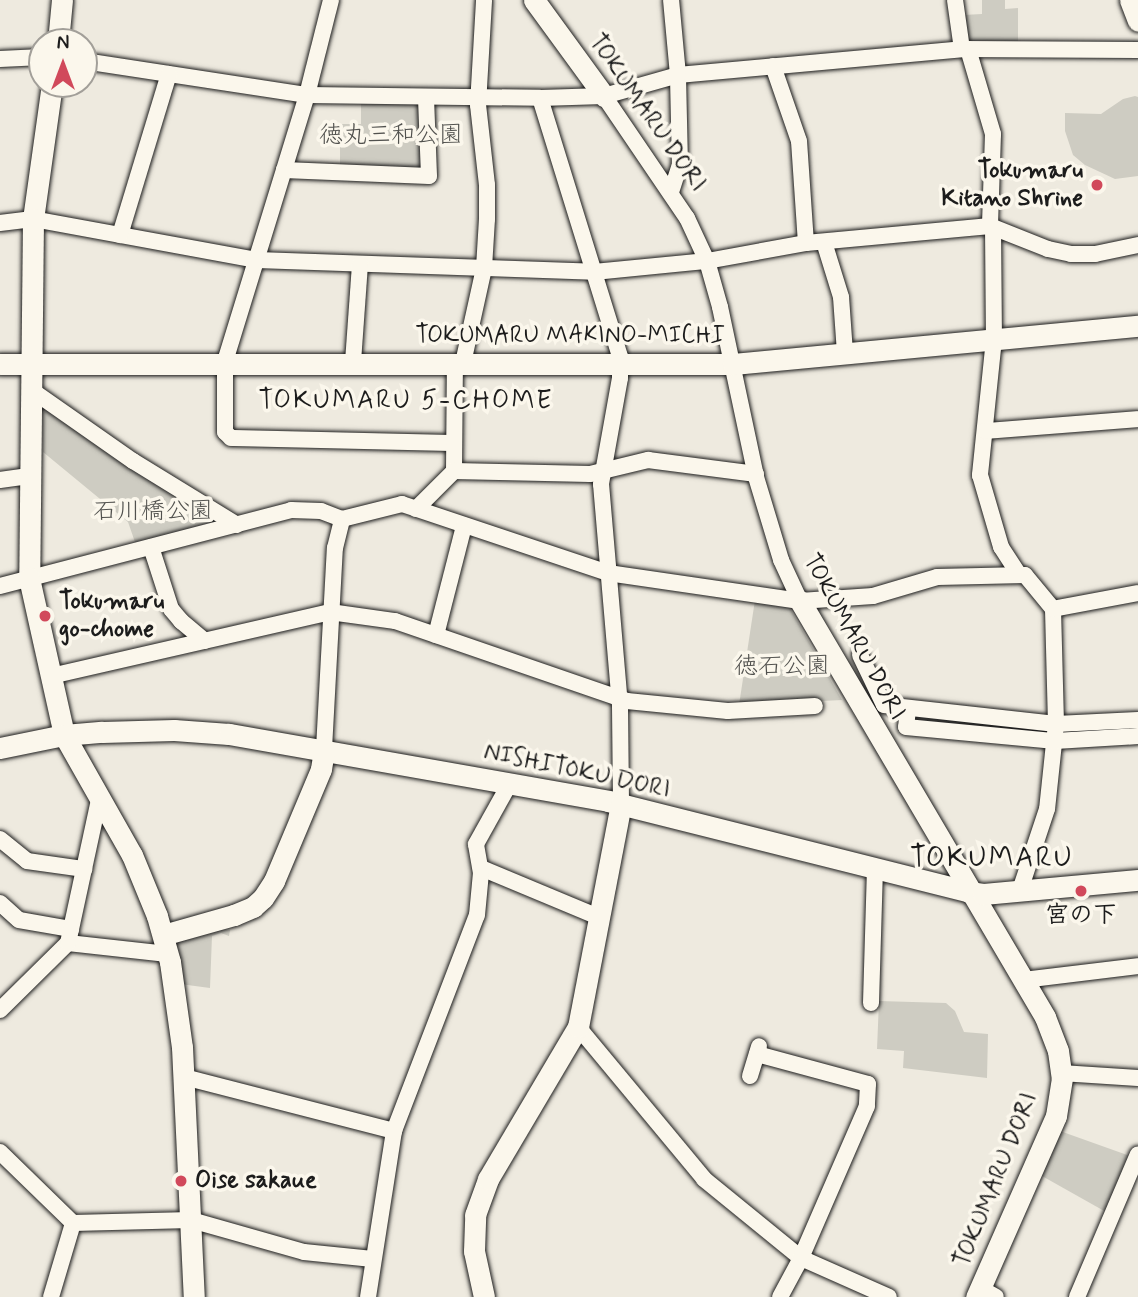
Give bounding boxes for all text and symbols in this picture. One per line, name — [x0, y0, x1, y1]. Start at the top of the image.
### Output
street label: TOKUMARU DORI — [580, 27, 714, 199]
north arrow — [28, 28, 98, 98]
text: N — [57, 31, 69, 56]
park label: 徳丸三和公園 — [319, 122, 463, 150]
place label: Tokumaru Kitano Shrine — [941, 157, 1083, 213]
marker: Tokumaru Kitano Shrine — [1089, 177, 1105, 193]
street label: TOKUMARU MAKINO-MICHI — [412, 322, 728, 350]
district label: TOKUMARU 5-CHOME — [262, 386, 550, 418]
park label: 石川橋公園 — [93, 498, 213, 526]
street label: TOKUMARU DORI — [795, 547, 913, 727]
place label: Tokumaru go-chome — [59, 588, 164, 644]
marker: Tokumaru go-chome — [37, 608, 53, 624]
park label: 徳石公園 — [734, 653, 830, 681]
street label: NISHITOKU DORI — [478, 737, 676, 805]
district label: TOKUMARU — [912, 842, 1072, 876]
marker: 宮の下 — [1073, 883, 1089, 899]
place label: 宮の下 — [1045, 902, 1117, 930]
street label: TOKUMARU DORI — [947, 1086, 1045, 1274]
place label: Oise sakaue — [195, 1167, 318, 1195]
marker: Oise sakaue — [173, 1173, 189, 1189]

